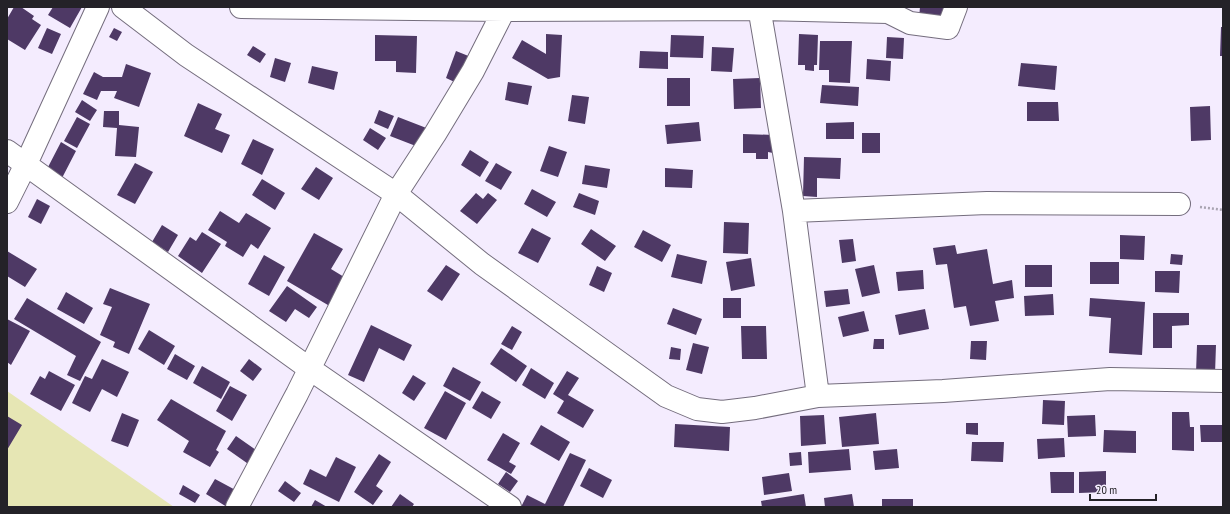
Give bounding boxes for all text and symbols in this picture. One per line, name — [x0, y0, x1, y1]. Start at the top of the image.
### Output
scale bar — [1090, 476, 1156, 502]
text: 20 m — [1096, 482, 1117, 497]

